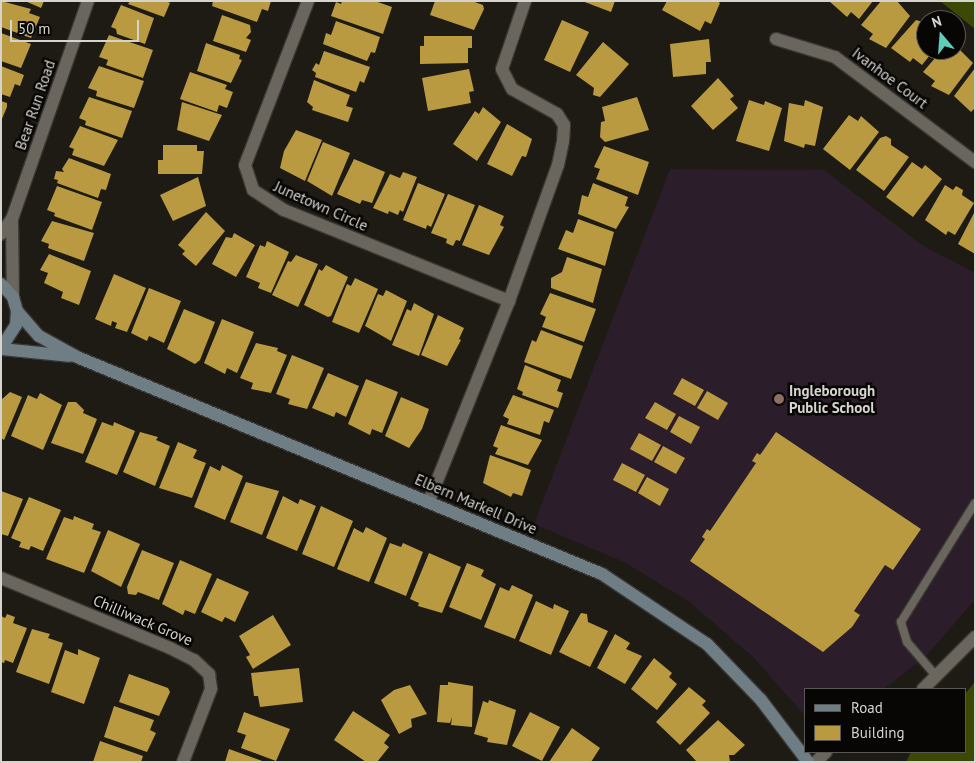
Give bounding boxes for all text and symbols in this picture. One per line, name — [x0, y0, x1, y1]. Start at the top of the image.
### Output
scale bar — [12, 10, 141, 42]
north arrow — [916, 10, 966, 60]
text: N — [930, 12, 944, 32]
text: 50 m — [18, 19, 51, 38]
street label: Ivanhoe Court — [849, 44, 931, 112]
street label: Bear Run Road — [11, 58, 59, 152]
street label: Junetown Circle — [271, 177, 371, 235]
place label: Ingleborough Public School — [789, 381, 875, 416]
marker: Ingleborough Public School — [773, 393, 785, 405]
street label: Elbern Markell Drive — [412, 470, 540, 538]
street label: Chilliwack Grove — [90, 591, 196, 649]
legend — [804, 688, 966, 753]
text: Road — [851, 698, 883, 717]
text: Building — [851, 723, 905, 742]

